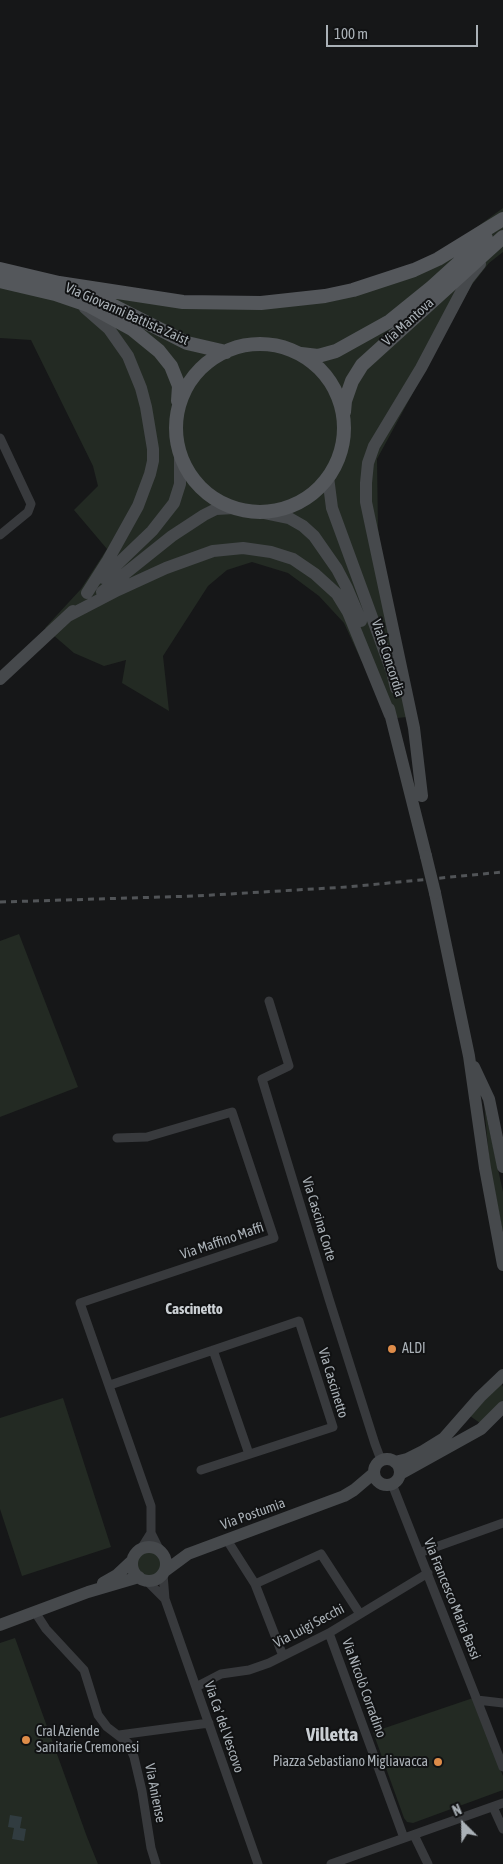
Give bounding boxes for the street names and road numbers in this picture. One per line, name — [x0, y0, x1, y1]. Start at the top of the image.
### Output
street label: Via Giovanni Battista Zaist — [63, 279, 191, 349]
street label: Via Mantova — [379, 294, 437, 350]
street label: Viale Concordia — [368, 617, 408, 699]
street label: Via Cascina Corte — [298, 1175, 340, 1263]
street label: Via Maffino Maffi — [178, 1219, 266, 1263]
street label: Via Cascinetto — [314, 1346, 352, 1420]
street label: Via Postumia — [218, 1495, 288, 1533]
street label: Via Francesco Maria Bassi — [420, 1536, 484, 1662]
street label: Via Luigi Secchi — [271, 1600, 347, 1652]
street label: Via Nicolò Corradino — [338, 1636, 390, 1740]
street label: Via Ca' del Vescovo — [200, 1679, 248, 1775]
street label: Via Aniense — [141, 1762, 169, 1824]

